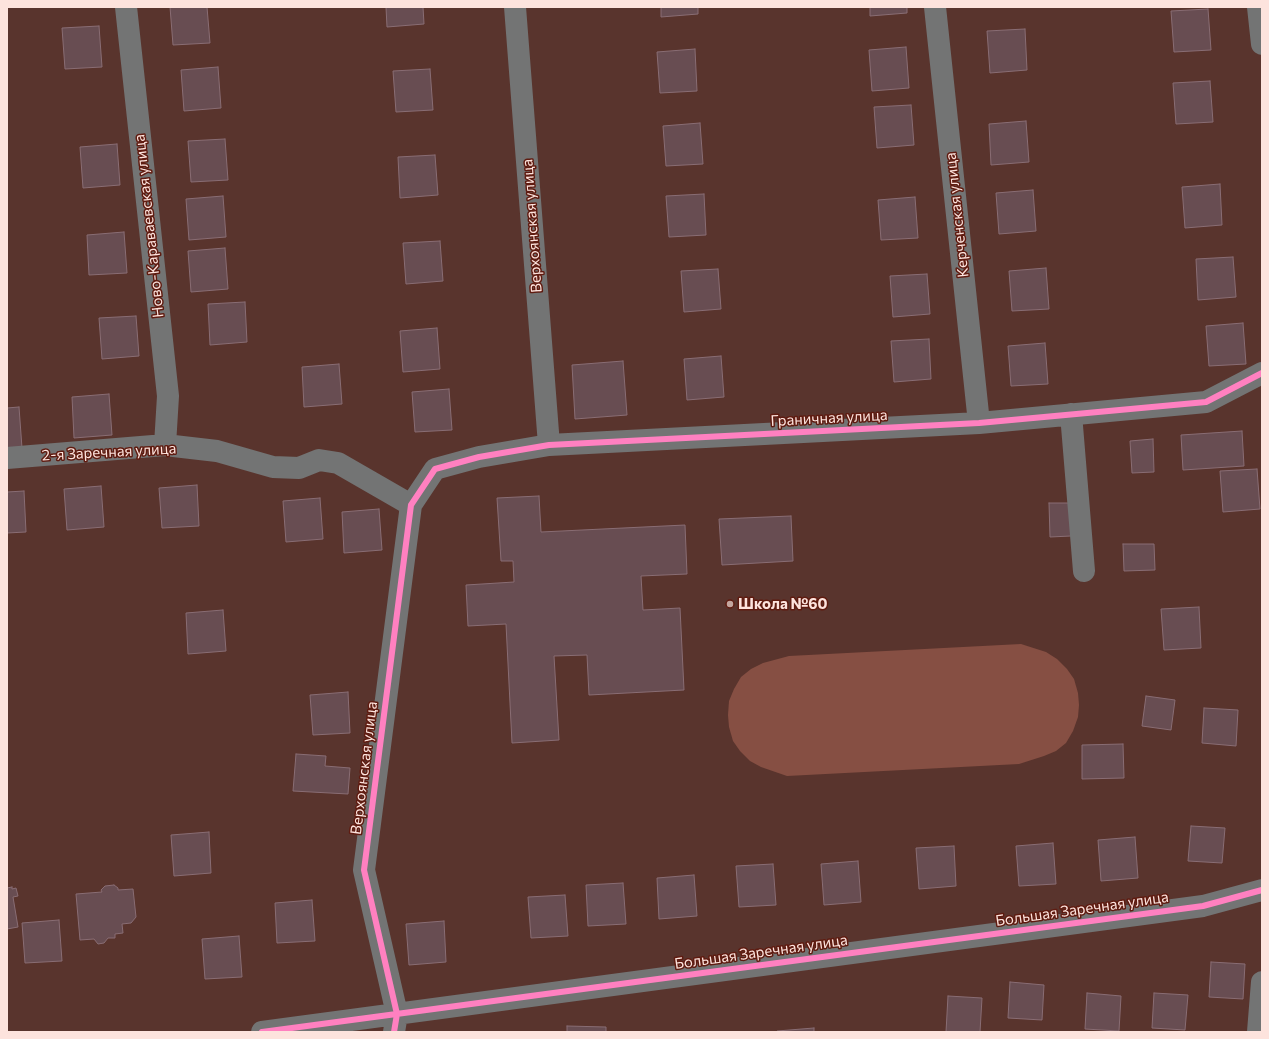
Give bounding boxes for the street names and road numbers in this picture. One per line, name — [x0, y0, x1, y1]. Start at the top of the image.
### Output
street label: Ново-Караваевская улица — [130, 133, 168, 319]
street label: Керченская улица — [941, 152, 973, 278]
street label: Верхоянская улица — [518, 158, 546, 294]
street label: Граничная улица — [770, 406, 888, 430]
street label: 2-я Заречная улица — [41, 439, 177, 465]
street label: Верхоянская улица — [347, 700, 381, 836]
street label: Большая Заречная улица — [994, 888, 1170, 930]
street label: Большая Заречная улица — [673, 931, 849, 973]

